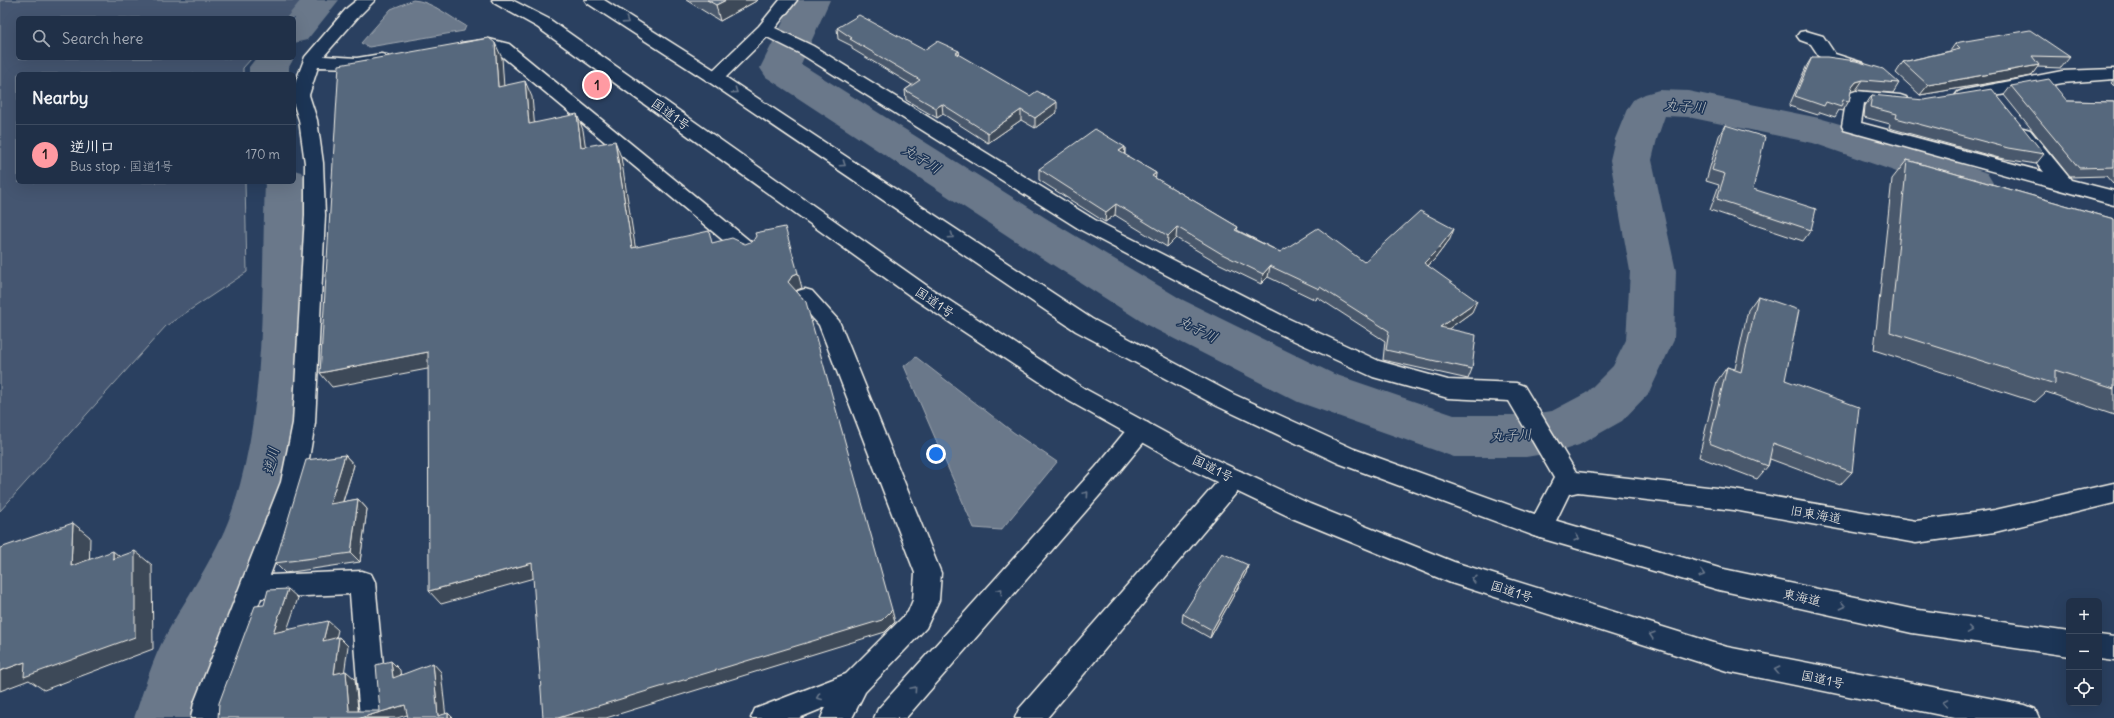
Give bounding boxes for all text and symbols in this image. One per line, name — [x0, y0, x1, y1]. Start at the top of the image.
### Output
search box — [16, 16, 296, 60]
one-way arrow — [622, 16, 629, 24]
icon: search — [30, 27, 52, 49]
text: Search here — [62, 29, 143, 48]
pin: 1 — [584, 70, 610, 100]
text: Nearby — [32, 87, 88, 109]
one-way arrow — [731, 87, 738, 94]
street label: 国道1号 — [648, 95, 694, 134]
water label: 丸子川 — [1663, 95, 1707, 117]
text: 逆川口 — [70, 137, 115, 156]
water label: 丸子川 — [899, 140, 945, 178]
text: 1 — [42, 146, 48, 163]
text: 170 m — [245, 146, 280, 163]
text: Bus stop · 国道1号 — [70, 158, 173, 175]
one-way arrow — [839, 159, 846, 166]
one-way arrow — [947, 231, 954, 238]
street label: 国道1号 — [912, 283, 958, 322]
water label: 丸子川 — [1175, 311, 1221, 347]
water label: 丸子川 — [1490, 425, 1532, 445]
your location — [926, 444, 946, 464]
water label: 逆川 — [259, 445, 283, 477]
street label: 国道1号 — [1189, 451, 1236, 486]
one-way arrow — [1082, 491, 1089, 499]
street label: 旧東海道 — [1789, 502, 1843, 527]
one-way arrow — [1574, 533, 1581, 542]
one-way arrow — [1699, 569, 1706, 578]
one-way arrow — [1471, 575, 1478, 584]
street label: 国道1号 — [1488, 577, 1535, 606]
street label: 東海道 — [1781, 585, 1823, 610]
one-way arrow — [996, 589, 1003, 596]
map controls — [2066, 598, 2102, 706]
button: + — [2066, 598, 2102, 634]
one-way arrow — [1840, 601, 1846, 609]
one-way arrow — [1967, 625, 1974, 634]
one-way arrow — [1648, 631, 1655, 640]
button: − — [2066, 634, 2102, 670]
one-way arrow — [1774, 666, 1780, 674]
street label: 国道1号 — [1800, 667, 1846, 692]
button: locate — [2066, 670, 2102, 706]
one-way arrow — [909, 686, 917, 694]
one-way arrow — [815, 693, 822, 701]
one-way arrow — [1942, 700, 1949, 708]

